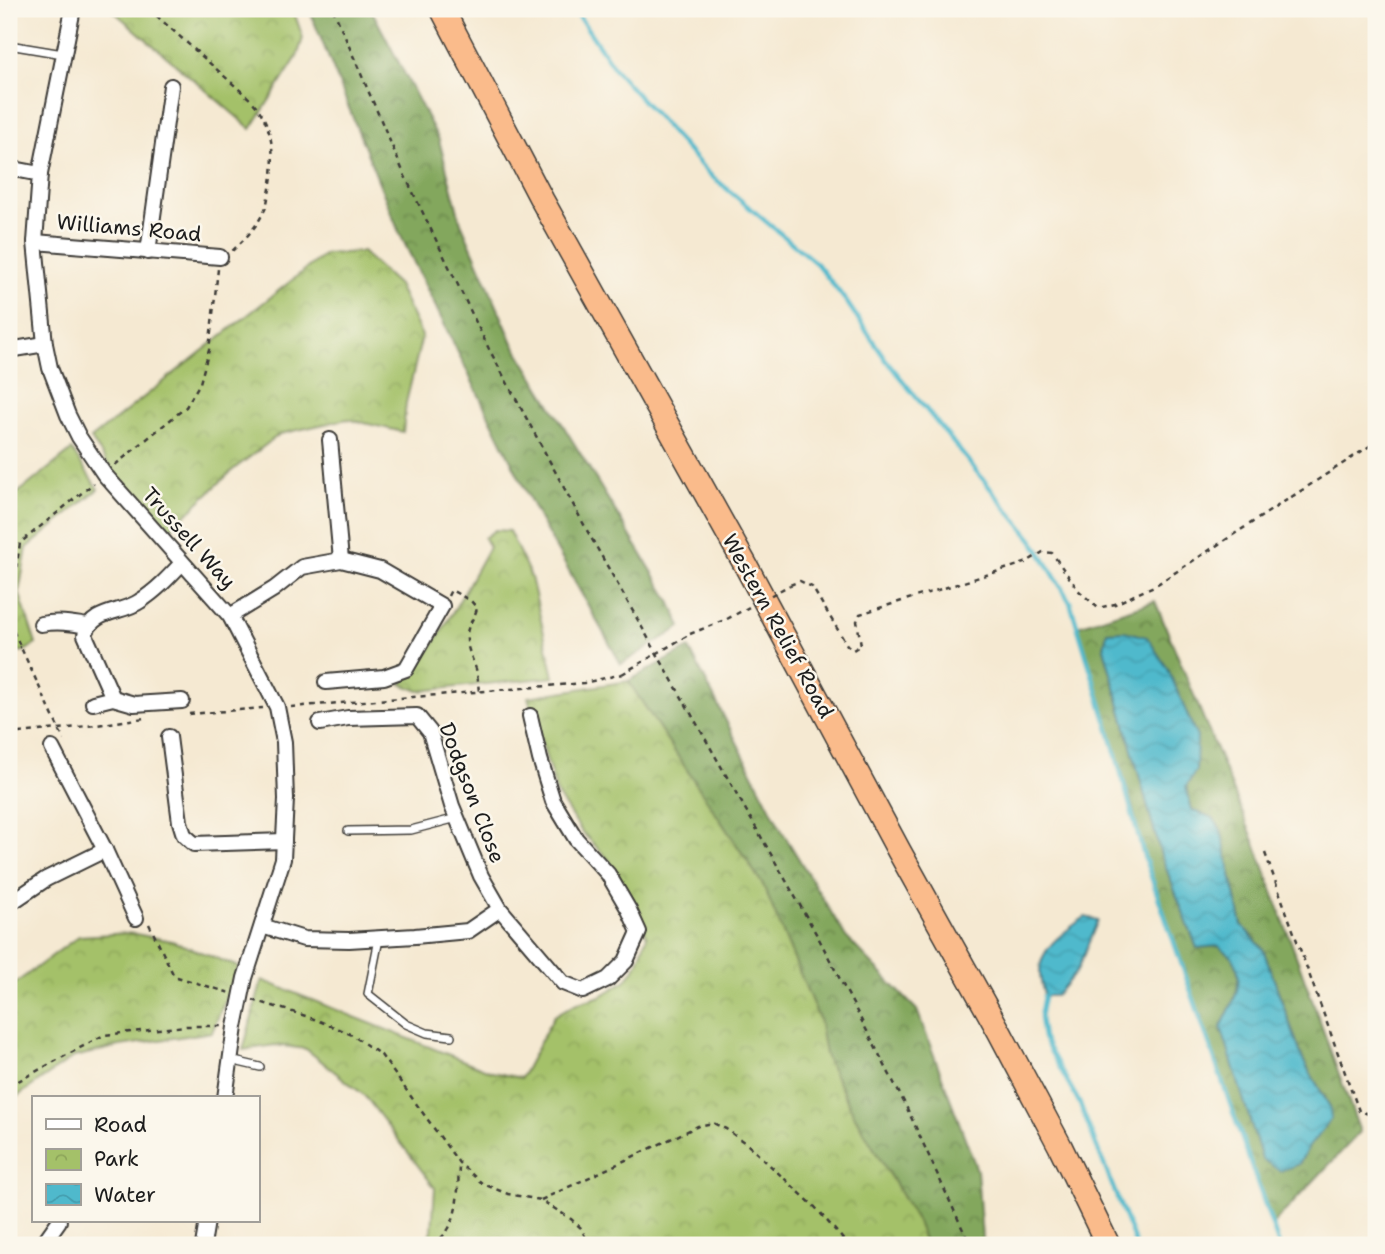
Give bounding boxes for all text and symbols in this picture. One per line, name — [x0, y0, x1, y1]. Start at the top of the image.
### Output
street label: Williams Road — [55, 208, 203, 248]
street label: Trussell Way — [136, 481, 242, 595]
street label: Western Relief Road — [716, 529, 840, 723]
street label: Dodgson Close — [432, 719, 512, 867]
legend — [32, 1096, 259, 1222]
text: Road — [94, 1111, 147, 1139]
text: Park — [94, 1145, 139, 1173]
text: Water — [94, 1181, 156, 1209]

